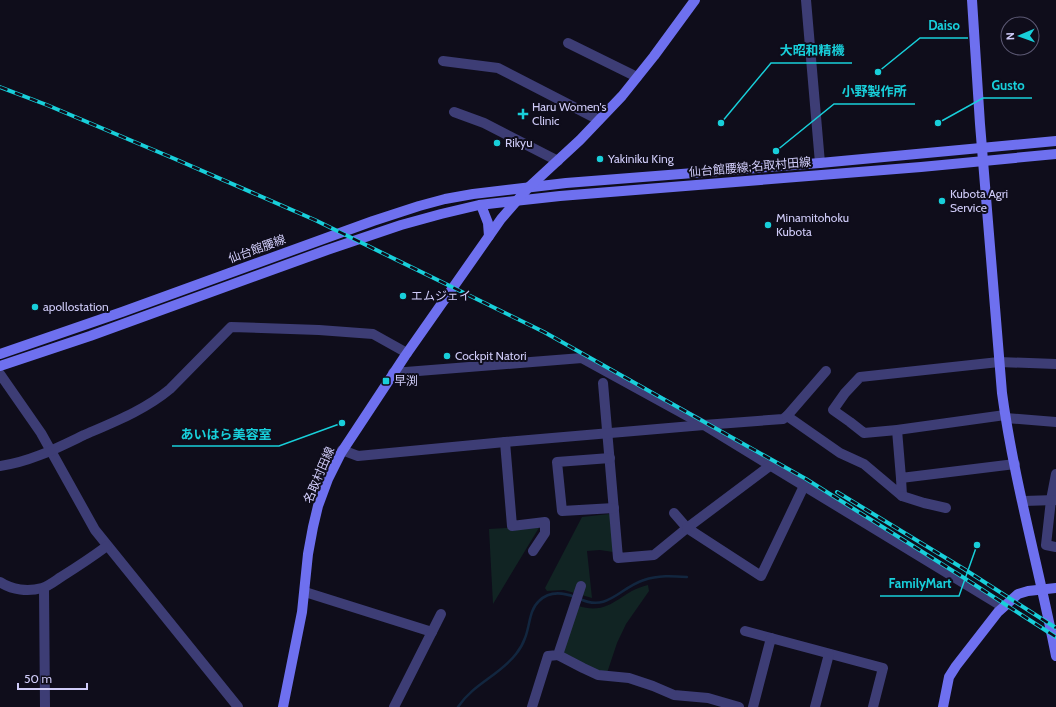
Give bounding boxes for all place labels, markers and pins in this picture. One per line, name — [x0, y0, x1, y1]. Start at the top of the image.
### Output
callout: Daiso — [920, 13, 968, 38]
callout: 大昭和精機 — [771, 38, 852, 63]
callout: Gusto — [983, 73, 1032, 98]
callout: 小野製作所 — [834, 79, 915, 104]
place label: Haru Women's Clinic — [532, 99, 606, 128]
marker: Haru Women's Clinic — [517, 108, 529, 120]
place label: Rikyu — [505, 135, 532, 150]
marker: Rikyu — [492, 138, 502, 148]
place label: Yakiniku King — [607, 151, 675, 166]
marker: Yakiniku King — [595, 154, 605, 164]
place label: Kubota Agri Service — [950, 186, 1008, 215]
marker: Kubota Agri Service — [937, 196, 947, 206]
place label: Minamitohoku Kubota — [776, 210, 849, 239]
marker: Minamitohoku Kubota — [763, 220, 773, 230]
place label: エムジェイ — [411, 288, 471, 303]
marker: エムジェイ — [398, 291, 408, 301]
place label: apollostation — [43, 299, 109, 314]
marker: apollostation — [30, 302, 40, 312]
place label: Cockpit Natori — [455, 348, 527, 363]
marker: Cockpit Natori — [442, 351, 452, 361]
place label: 早渕 — [394, 373, 418, 388]
marker: 早渕 — [381, 376, 391, 386]
callout: あいはら美容室 — [172, 421, 279, 446]
callout: FamilyMart — [880, 571, 959, 596]

